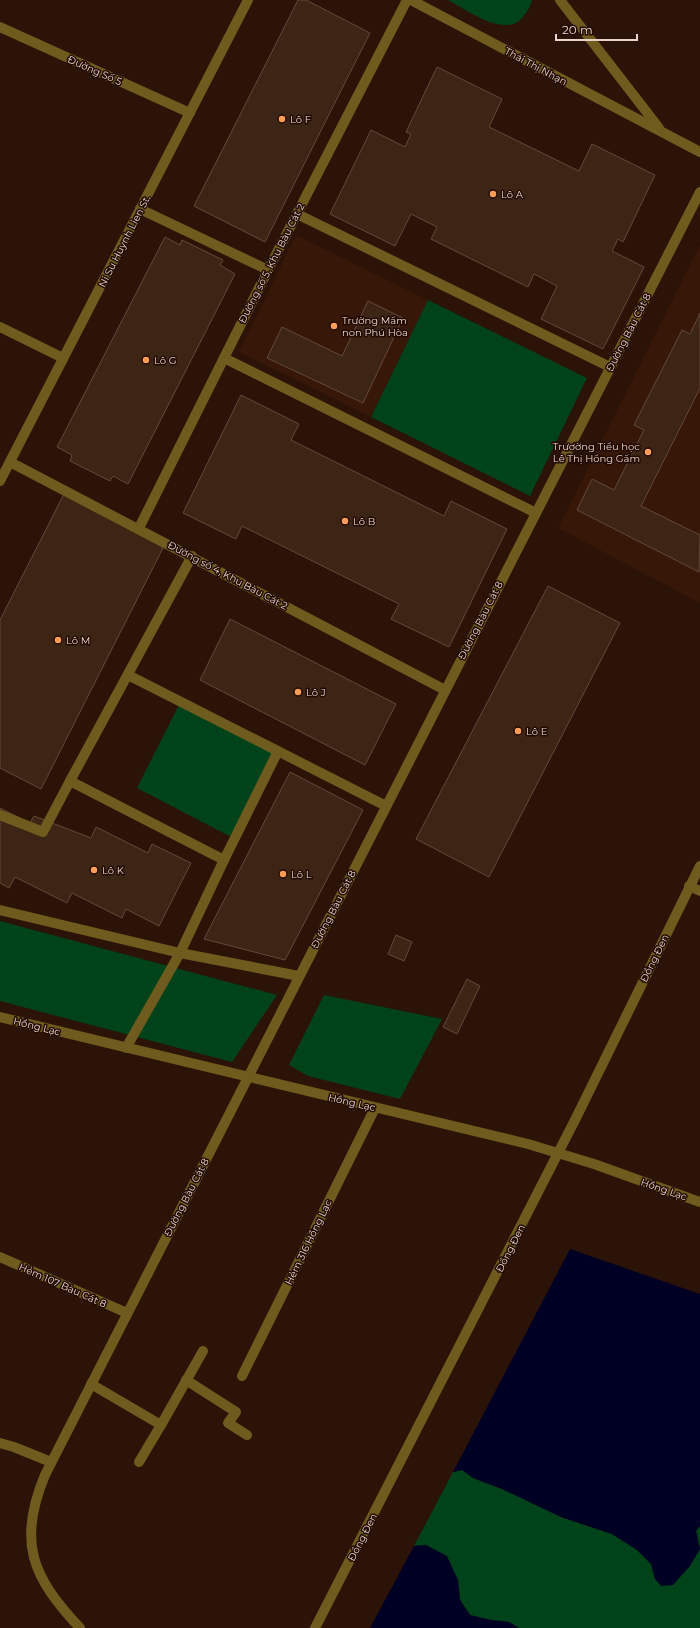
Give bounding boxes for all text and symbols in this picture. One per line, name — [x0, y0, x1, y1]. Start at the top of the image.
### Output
scale bar — [556, 16, 637, 42]
text: 20 m — [562, 22, 593, 37]
street label: Thái Thị Nhạn — [502, 44, 569, 88]
street label: Đường Số 5 — [66, 53, 124, 88]
place label: Lô F — [290, 113, 311, 126]
marker: Lô F — [277, 114, 287, 124]
place label: Lô A — [501, 188, 524, 201]
marker: Lô A — [488, 189, 498, 199]
street label: Ni Su Huynh Lien St. — [96, 193, 153, 290]
street label: Đường số 5, Khu Bàu Cát 2 — [236, 201, 308, 325]
street label: Đường Bàu Cát 8 — [603, 291, 654, 374]
place label: Trường Mầm non Phú Hòa — [342, 314, 408, 339]
marker: Trường Mầm non Phú Hòa — [329, 321, 339, 331]
place label: Lô G — [154, 354, 176, 367]
marker: Lô G — [141, 355, 151, 365]
place label: Trươờng Tiểu học Lê Thị Hồng Gấm — [553, 440, 640, 465]
marker: Trươờng Tiểu học Lê Thị Hồng Gấm — [643, 447, 653, 457]
place label: Lô B — [353, 515, 375, 528]
marker: Lô B — [340, 516, 350, 526]
street label: Đường số 4, Khu Bàu Cát 2 — [166, 538, 290, 613]
street label: Đường Bàu Cát 8 — [455, 579, 506, 662]
place label: Lô M — [66, 634, 90, 647]
marker: Lô M — [53, 635, 63, 645]
place label: Lô J — [306, 686, 326, 699]
marker: Lô J — [293, 687, 303, 697]
place label: Lô E — [526, 725, 548, 738]
marker: Lô E — [513, 726, 523, 736]
place label: Lô K — [102, 864, 125, 877]
marker: Lô K — [89, 865, 99, 875]
place label: Lô L — [291, 868, 312, 881]
street label: Đường Bàu Cát 8 — [308, 868, 359, 951]
marker: Lô L — [278, 869, 288, 879]
street label: Đồng Đen — [637, 932, 672, 984]
street label: Hồng Lạc — [12, 1014, 62, 1039]
street label: Hồng Lạc — [327, 1091, 377, 1114]
street label: Đường Bàu Cát 8 — [161, 1156, 212, 1239]
street label: Hồng Lạc — [639, 1176, 689, 1204]
street label: Hẻm 316 Hồng Lạc — [282, 1197, 335, 1287]
street label: Đồng Đen — [493, 1222, 528, 1274]
street label: Hẻm 107 Bàu Cát 8 — [17, 1260, 109, 1311]
street label: Đồng Đen — [345, 1511, 380, 1563]

